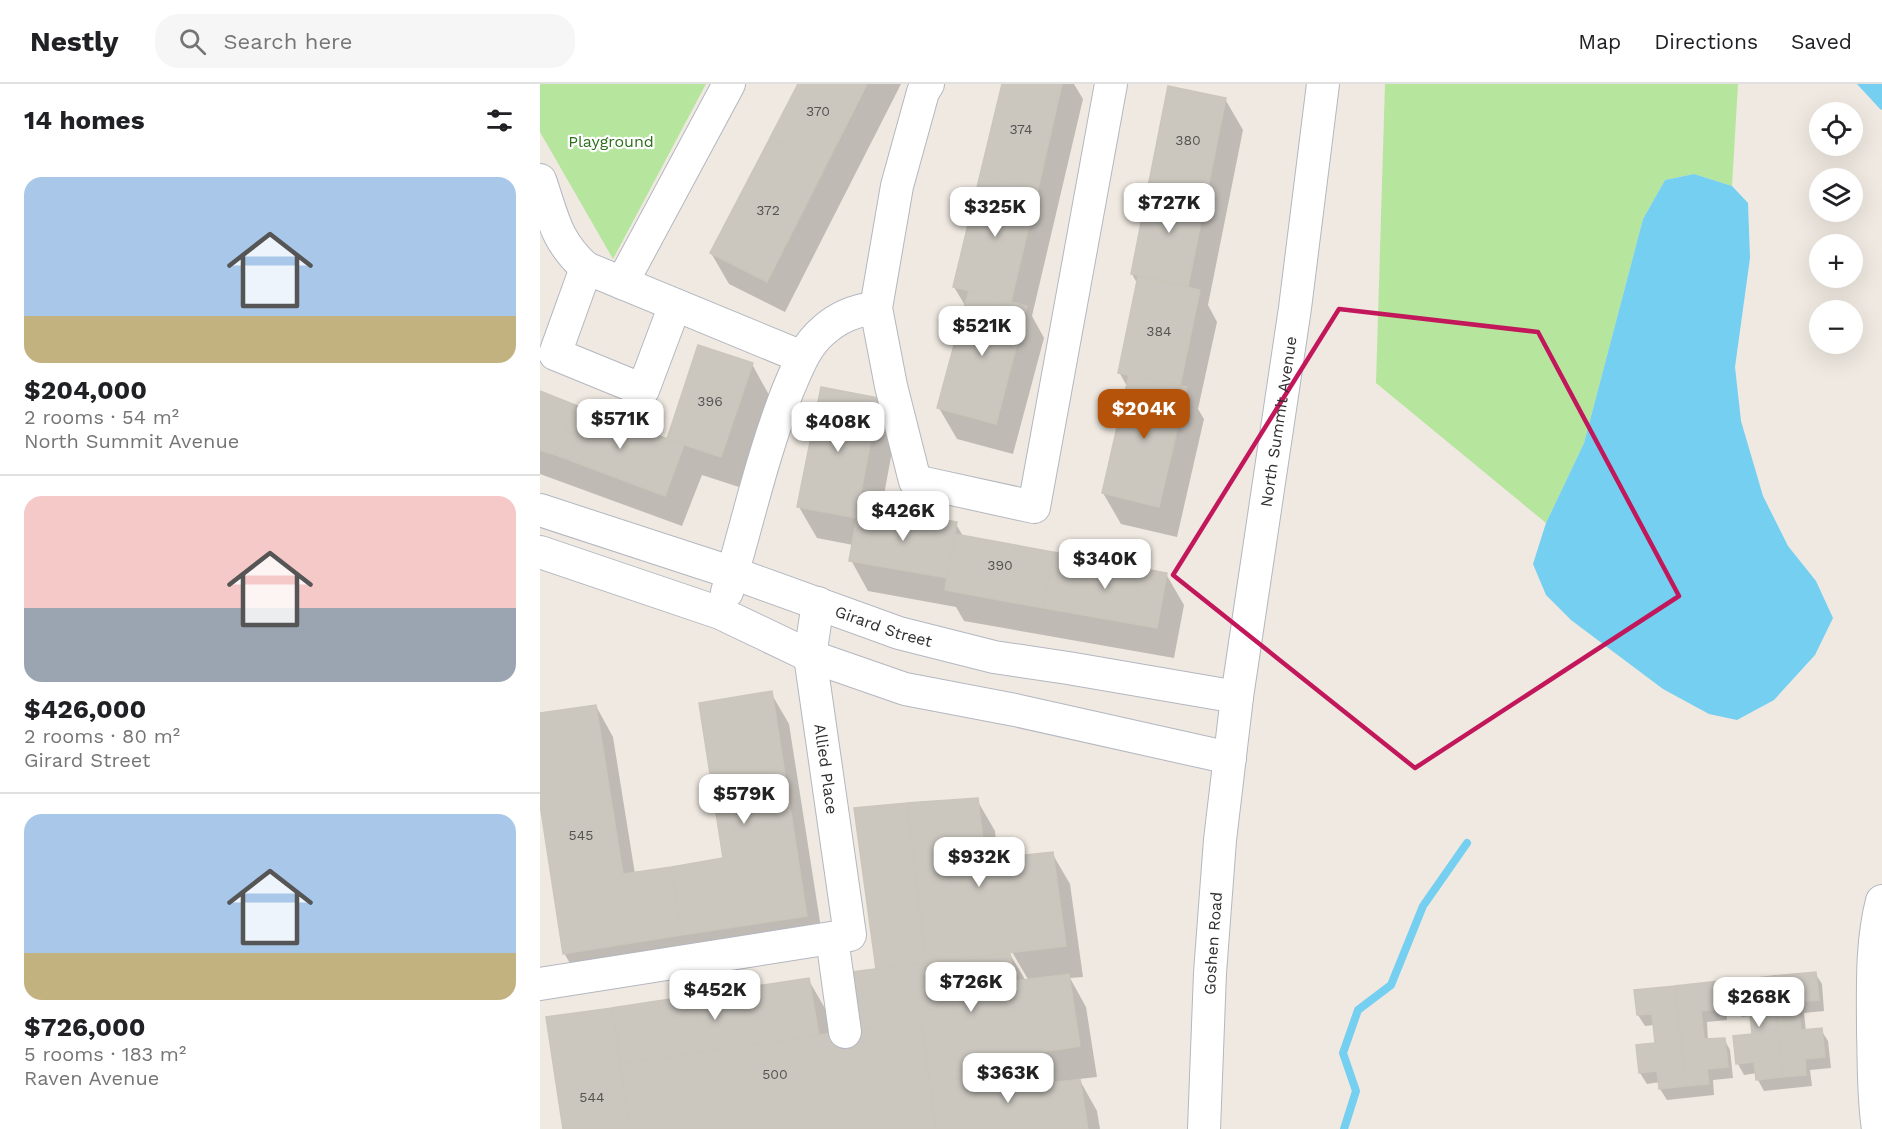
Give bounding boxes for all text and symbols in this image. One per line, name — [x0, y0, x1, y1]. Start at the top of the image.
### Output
search box — [155, 14, 575, 68]
text: Nestly — [30, 25, 119, 58]
icon: search — [176, 25, 209, 58]
text: Search here — [224, 29, 352, 54]
text: Map — [1578, 29, 1621, 54]
text: Directions — [1654, 29, 1758, 54]
text: Saved — [1791, 29, 1852, 54]
map controls — [1809, 102, 1863, 354]
button: locate — [1809, 102, 1863, 156]
house number: 370 — [806, 103, 830, 119]
icon: filters — [483, 104, 516, 137]
text: 14 homes — [24, 105, 145, 135]
house number: 374 — [1009, 121, 1033, 137]
park label: Playground — [568, 132, 654, 151]
house number: 380 — [1175, 132, 1201, 148]
button: layers — [1809, 168, 1863, 222]
pin: $727K — [1127, 183, 1211, 234]
pin: $325K — [953, 187, 1037, 238]
text: $727K — [1138, 190, 1200, 214]
text: $325K — [964, 194, 1026, 218]
house number: 372 — [756, 202, 780, 218]
icon: home — [216, 216, 324, 324]
button: + — [1809, 234, 1863, 288]
button: − — [1809, 300, 1863, 354]
pin: $521K — [940, 306, 1024, 357]
text: $521K — [953, 313, 1011, 337]
house number: 384 — [1146, 323, 1172, 339]
street label: North Summit Avenue — [1256, 335, 1300, 508]
text: $204,000 — [24, 375, 147, 405]
pin: $204K — [1102, 389, 1186, 440]
house number: 396 — [697, 393, 723, 409]
text: $204K — [1112, 396, 1176, 420]
pin: $571K — [578, 399, 662, 450]
pin: $408K — [796, 402, 880, 453]
text: 2 rooms · 54 m² — [24, 405, 179, 429]
text: $571K — [591, 406, 649, 430]
text: $408K — [805, 409, 871, 433]
text: North Summit Avenue — [24, 429, 239, 453]
pin: $426K — [861, 491, 945, 542]
text: $426K — [871, 498, 935, 522]
icon: home — [216, 535, 324, 643]
pin: $340K — [1063, 539, 1147, 590]
text: $340K — [1073, 546, 1137, 570]
house number: 390 — [987, 557, 1013, 573]
street label: Girard Street — [833, 601, 935, 651]
text: $426,000 — [24, 694, 146, 724]
street label: Allied Place — [810, 723, 842, 815]
text: 2 rooms · 80 m² — [24, 724, 180, 748]
text: Girard Street — [24, 748, 150, 772]
pin: $579K — [702, 774, 786, 825]
text: $579K — [713, 781, 775, 805]
house number: 545 — [569, 827, 593, 843]
pin: $932K — [937, 837, 1021, 888]
text: $932K — [948, 844, 1010, 868]
icon: home — [216, 853, 324, 961]
street label: Goshen Road — [1200, 891, 1226, 995]
pin: $726K — [929, 962, 1013, 1013]
text: $726K — [939, 969, 1003, 993]
pin: $452K — [673, 970, 757, 1021]
text: $452K — [683, 977, 747, 1001]
pin: $268K — [1717, 977, 1801, 1028]
text: $268K — [1727, 984, 1791, 1008]
text: $726,000 — [24, 1012, 146, 1042]
text: 5 rooms · 183 m² — [24, 1042, 186, 1066]
pin: $363K — [966, 1053, 1050, 1104]
text: $363K — [977, 1060, 1039, 1084]
text: Raven Avenue — [24, 1066, 159, 1090]
house number: 500 — [762, 1066, 788, 1082]
house number: 544 — [579, 1089, 605, 1105]

